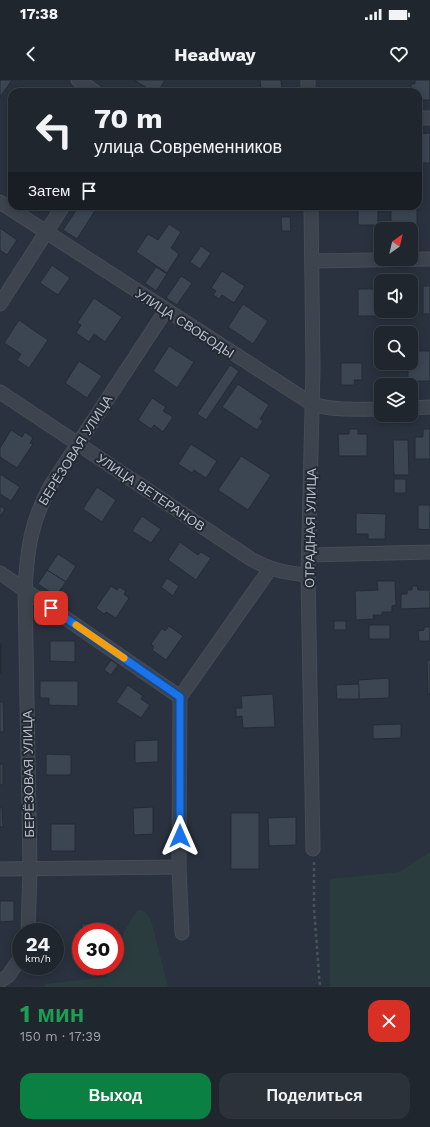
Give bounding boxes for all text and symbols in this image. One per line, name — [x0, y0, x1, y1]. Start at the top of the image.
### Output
text: 17:38 — [20, 5, 58, 23]
icon: back — [20, 43, 42, 65]
icon: heart — [388, 43, 410, 65]
text: Headway — [174, 44, 256, 65]
text: 70 m — [94, 102, 163, 135]
icon: left — [28, 104, 80, 156]
text: улица Современников — [94, 136, 282, 157]
icon: arrive — [78, 180, 100, 202]
text: Затем — [28, 182, 70, 200]
north arrow — [374, 222, 418, 266]
map controls — [374, 222, 418, 422]
button: sound — [374, 274, 418, 318]
street label: УЛИЦА СВОБОДЫ — [133, 286, 237, 361]
button: search — [374, 326, 418, 370]
button: layers — [374, 378, 418, 422]
street label: БЕРЁЗОВАЯ УЛИЦА — [35, 392, 116, 508]
street label: УЛИЦА ВЕТЕРАНОВ — [94, 451, 208, 534]
street label: ОТРАДНАЯ УЛИЦА — [302, 468, 319, 588]
pin — [34, 591, 68, 625]
icon: arrive — [40, 597, 62, 619]
street label: БЕРЁЗОВАЯ УЛИЦА — [20, 710, 37, 838]
position arrow — [159, 815, 201, 857]
speed limit sign: 30 — [72, 923, 124, 975]
text: 24 — [26, 932, 50, 956]
text: km/h — [25, 953, 51, 964]
text: 1 мин — [20, 1000, 84, 1028]
button: close — [368, 1000, 410, 1042]
text: 150 m · 17:39 — [20, 1029, 101, 1044]
button: Выход — [20, 1073, 211, 1119]
button: Поделиться — [219, 1073, 410, 1119]

